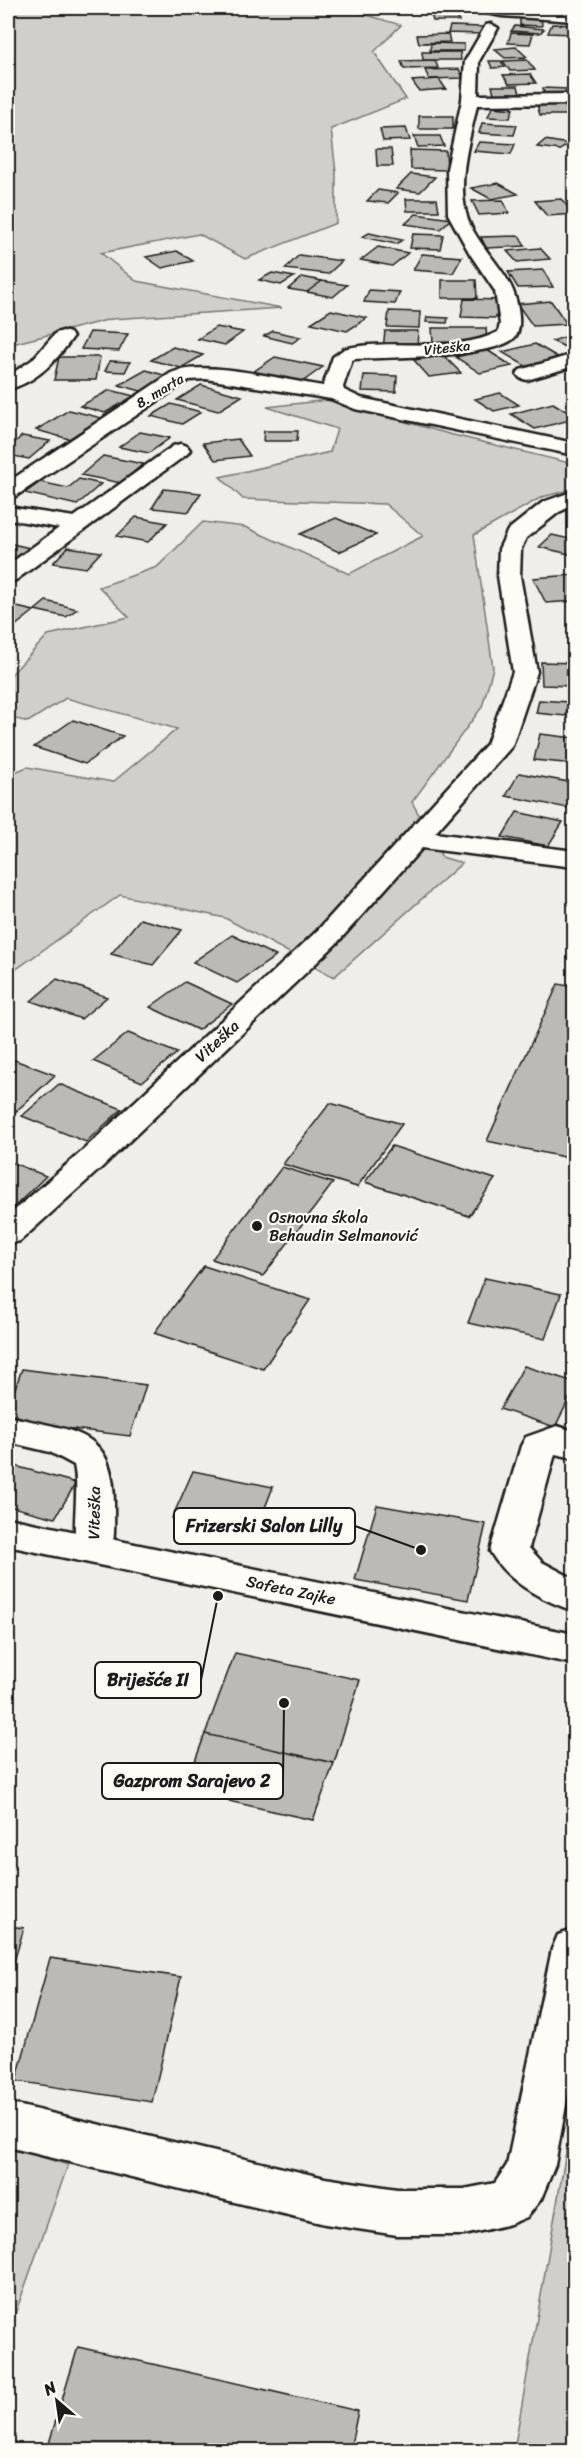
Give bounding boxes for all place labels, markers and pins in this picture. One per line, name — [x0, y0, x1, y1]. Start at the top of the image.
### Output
place label: Osnovna śkola Behaudin Selmanović — [269, 1203, 420, 1250]
marker: Osnovna śkola Behaudin Selmanović — [250, 1219, 264, 1233]
callout: Frizerski Salon Lilly — [174, 1508, 355, 1544]
callout: Briješće II — [95, 1662, 201, 1698]
callout: Gazprom Sarajevo 2 — [102, 1763, 283, 1799]

